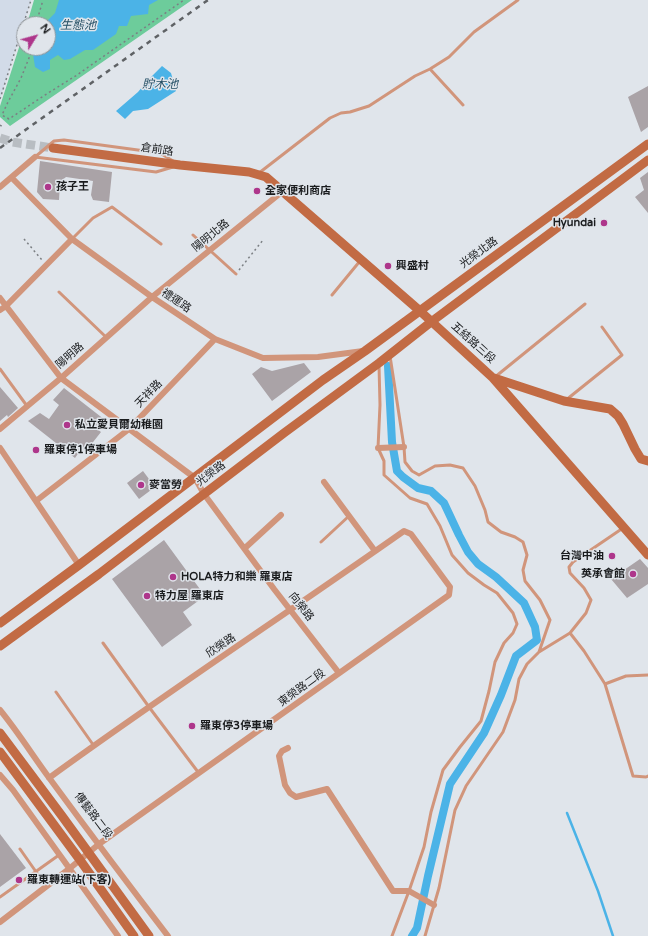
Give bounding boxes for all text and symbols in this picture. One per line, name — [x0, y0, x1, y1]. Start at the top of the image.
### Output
north arrow — [16, 16, 56, 56]
water label: 生態池 — [60, 19, 96, 33]
text: N — [37, 22, 53, 37]
water label: 貯木池 — [142, 78, 178, 92]
street label: 倉前路 — [140, 141, 174, 159]
place label: 孩子王 — [56, 180, 89, 194]
marker: 孩子王 — [43, 182, 53, 192]
place label: 全家便利商店 — [265, 184, 331, 198]
marker: 全家便利商店 — [252, 186, 262, 196]
place label: Hyundai — [553, 216, 596, 230]
street label: 陽明北路 — [190, 217, 232, 255]
marker: Hyundai — [599, 218, 609, 228]
street label: 光榮北路 — [457, 235, 501, 271]
place label: 興盛村 — [396, 259, 429, 273]
marker: 興盛村 — [383, 261, 393, 271]
street label: 禮運路 — [159, 286, 193, 316]
street label: 五結路三段 — [448, 320, 498, 366]
street label: 陽明路 — [53, 340, 87, 372]
street label: 天祥路 — [133, 378, 165, 410]
place label: 私立愛貝爾幼稚園 — [75, 418, 163, 432]
marker: 私立愛貝爾幼稚園 — [62, 420, 72, 430]
place label: 羅東停1停車場 — [44, 443, 117, 457]
marker: 羅東停1停車場 — [31, 445, 41, 455]
street label: 光榮路 — [194, 459, 228, 489]
place label: 麥當勞 — [149, 478, 182, 492]
marker: 麥當勞 — [136, 480, 146, 490]
place label: 台灣中油 — [560, 549, 604, 563]
marker: 台灣中油 — [607, 551, 617, 561]
place label: 英承會館 — [581, 567, 625, 581]
marker: 英承會館 — [628, 569, 638, 579]
place label: HOLA特力和樂 羅東店 — [181, 570, 292, 584]
marker: HOLA特力和樂 羅東店 — [168, 572, 178, 582]
place label: 特力屋 羅東店 — [155, 589, 224, 603]
street label: 向榮路 — [286, 590, 316, 624]
marker: 特力屋 羅東店 — [142, 591, 152, 601]
street label: 欣榮路 — [204, 631, 238, 661]
street label: 東榮路二段 — [276, 666, 328, 710]
place label: 羅東停3停車場 — [200, 719, 273, 733]
marker: 羅東停3停車場 — [187, 721, 197, 731]
street label: 傳藝路二段 — [71, 790, 115, 842]
place label: 羅東轉運站(下客) — [27, 873, 111, 887]
marker: 羅東轉運站(下客) — [14, 875, 24, 885]

